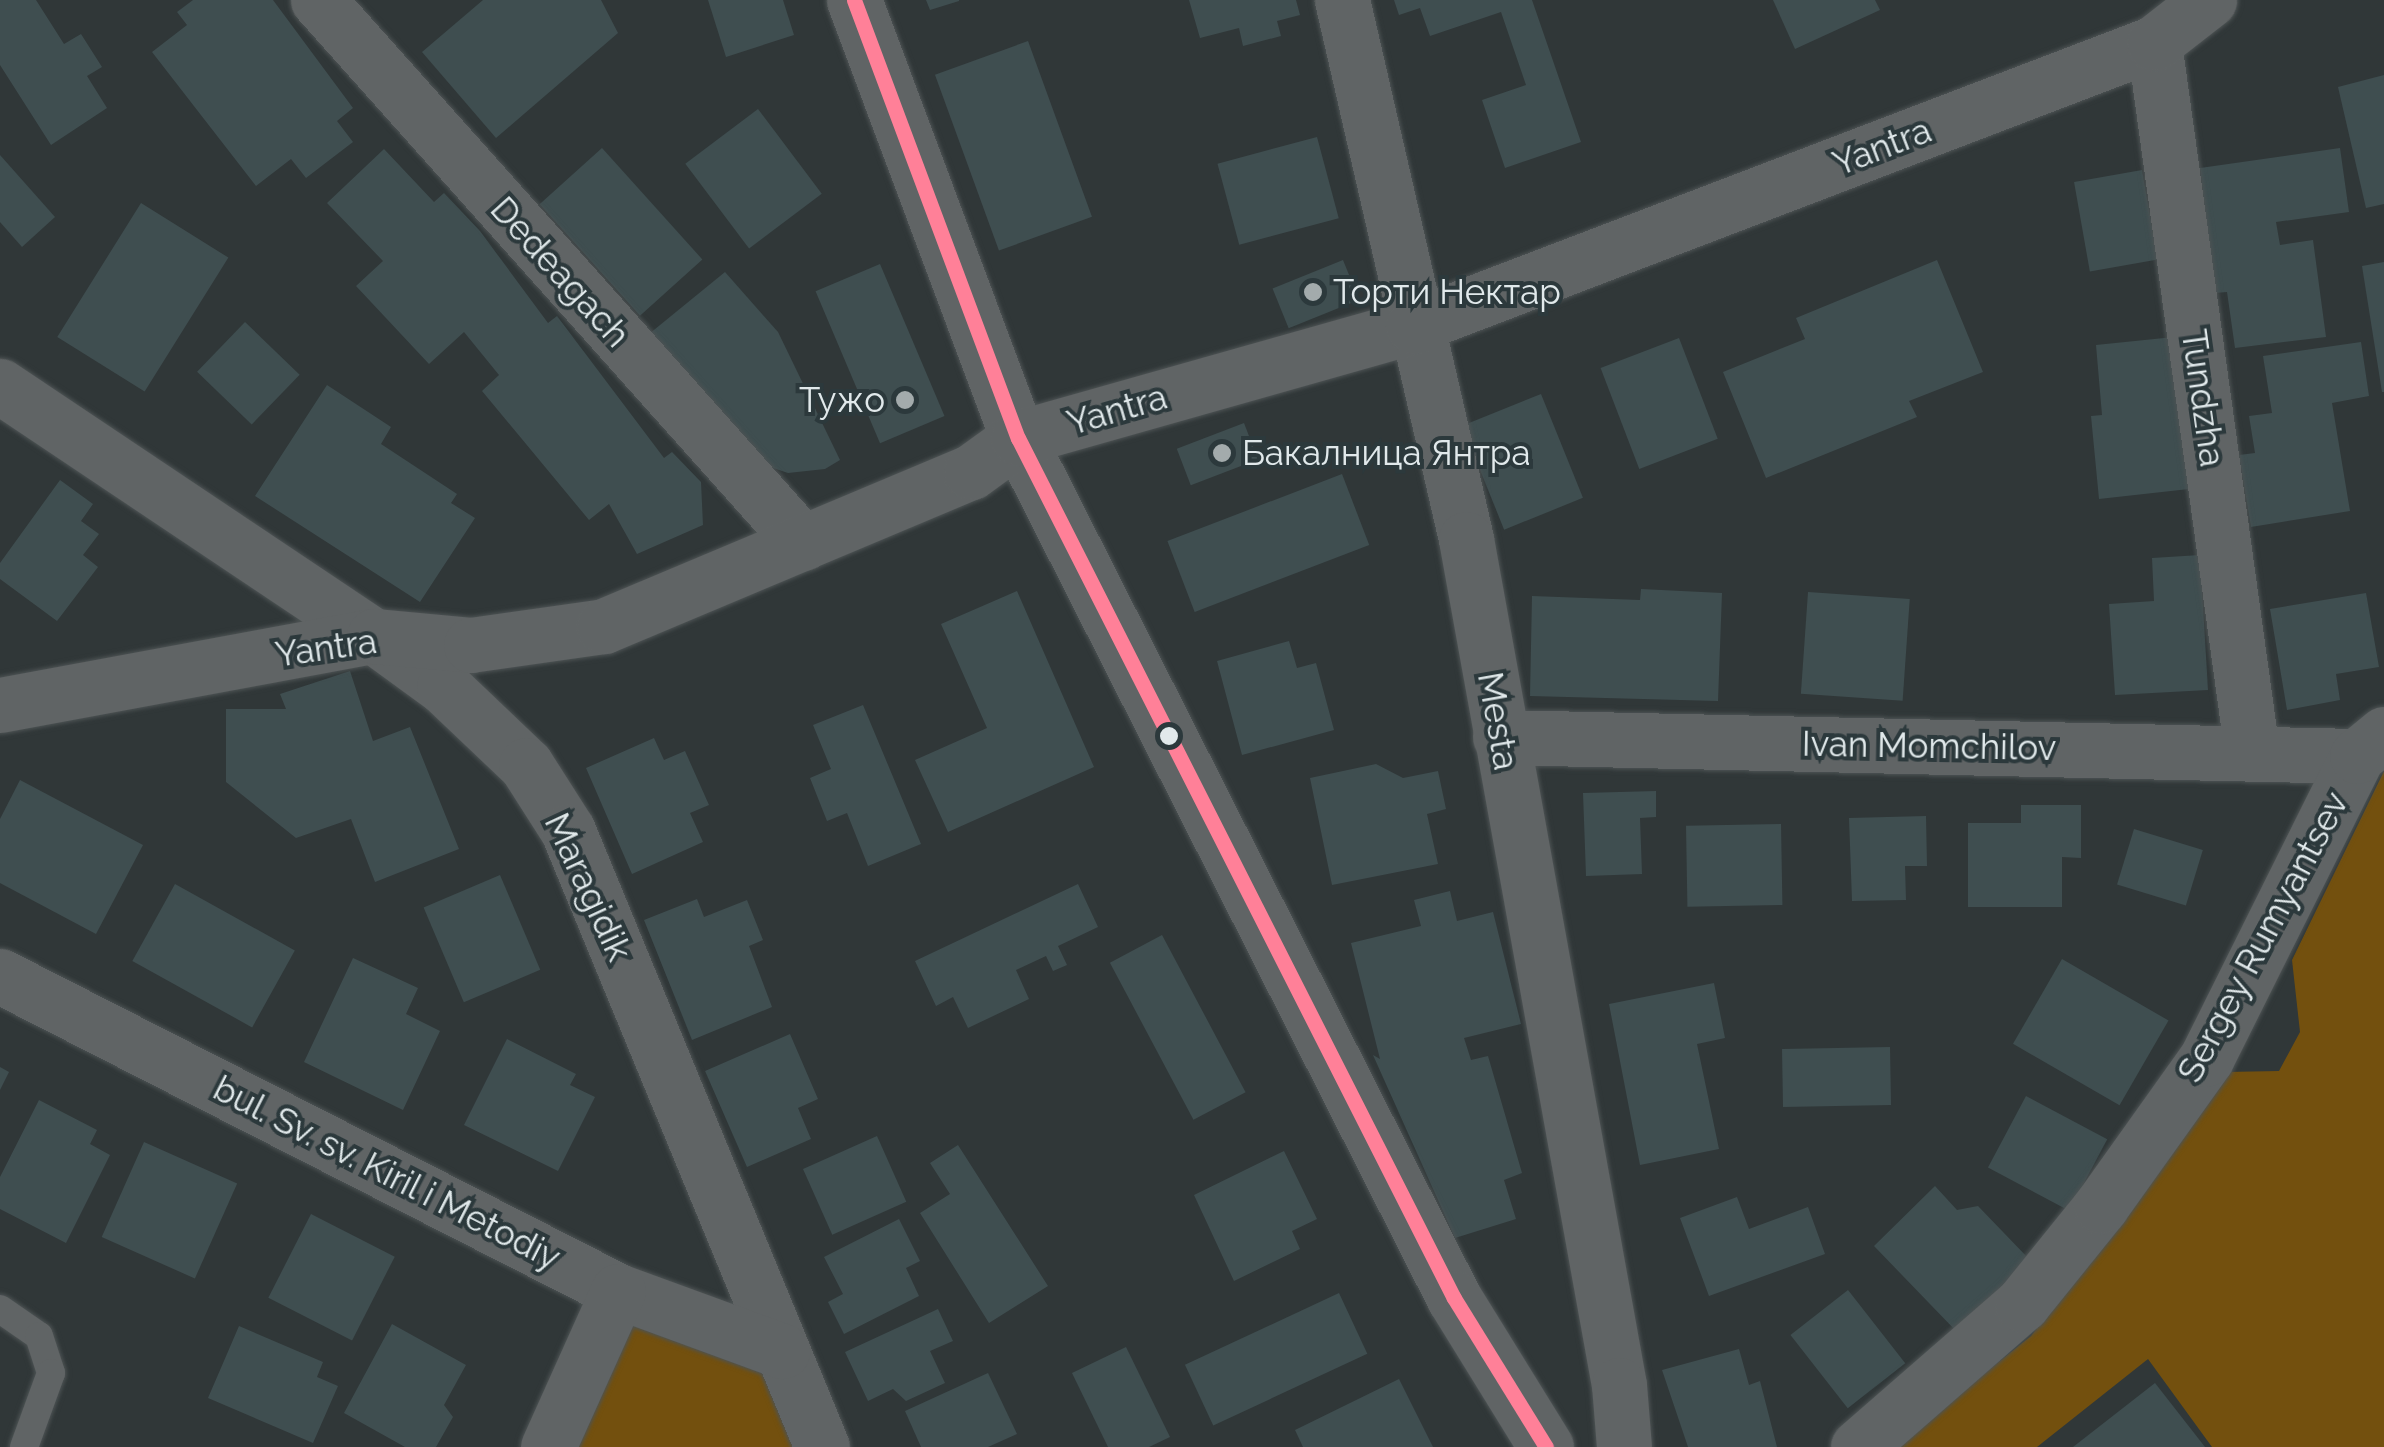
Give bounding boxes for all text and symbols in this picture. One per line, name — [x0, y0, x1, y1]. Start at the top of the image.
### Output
street label: Yantra — [1827, 109, 1937, 185]
street label: Dedeagach — [482, 188, 638, 356]
place label: Торти Нектар — [1333, 271, 1561, 313]
marker: Торти Нектар — [1302, 281, 1324, 303]
street label: Tundzha — [2173, 327, 2233, 469]
street label: Yantra — [1062, 376, 1172, 444]
place label: Тужо — [799, 379, 885, 421]
marker: Тужо — [894, 389, 916, 411]
place label: Бакалница Янтра — [1242, 432, 1531, 474]
marker: Бакалница Янтра — [1211, 442, 1233, 464]
street label: Yantra — [273, 620, 379, 676]
street label: Mesta — [1469, 669, 1527, 773]
street label: Ivan Momchilov — [1802, 723, 2056, 769]
unlabelled marker — [1159, 726, 1179, 746]
street label: Sergey Rumyantsev — [2169, 784, 2357, 1090]
street label: Maragidik — [536, 806, 640, 968]
street label: bul. Sv. sv. Kiril i Metodiy — [206, 1067, 568, 1279]

